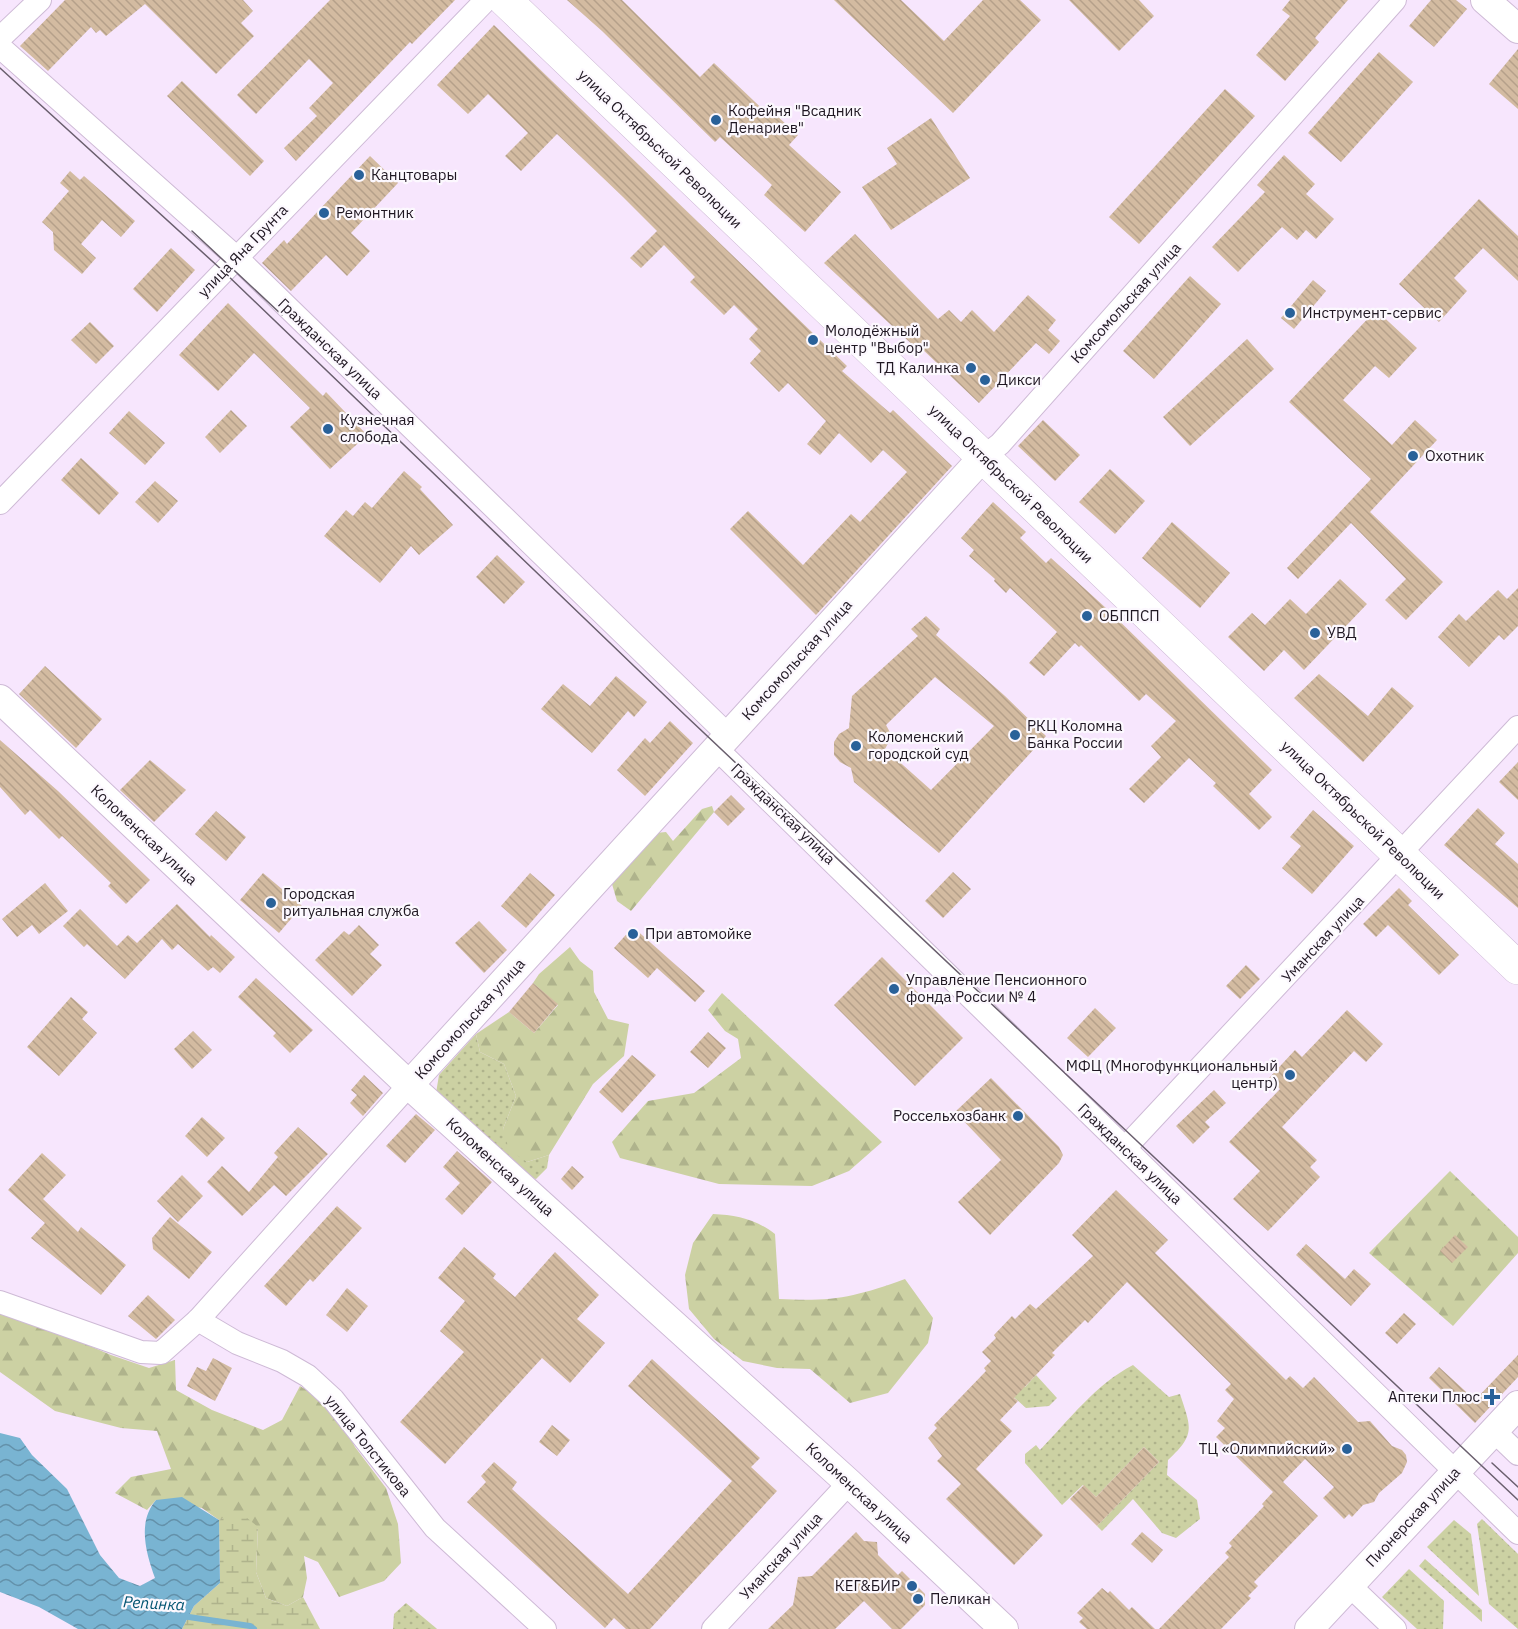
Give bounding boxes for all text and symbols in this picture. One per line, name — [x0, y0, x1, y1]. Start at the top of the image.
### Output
street label: улица Октябрьской Революции — [574, 65, 746, 232]
place label: Кофейня "Всадник Денариев" — [728, 101, 862, 137]
marker: Кофейня "Всадник Денариев" — [709, 113, 723, 127]
place label: Канцтовары — [371, 165, 457, 184]
marker: Канцтовары — [352, 168, 366, 182]
street label: улица Яна Грунта — [194, 200, 292, 301]
place label: Ремонтник — [336, 203, 414, 222]
marker: Ремонтник — [317, 206, 331, 220]
street label: Комсомольская улица — [1066, 238, 1185, 367]
street label: Гражданская улица — [274, 294, 386, 403]
place label: Инструмент-сервис — [1302, 303, 1442, 322]
marker: Инструмент-сервис — [1283, 306, 1297, 320]
place label: Молодёжный центр "Выбор" — [825, 321, 929, 357]
marker: Молодёжный центр "Выбор" — [806, 333, 820, 347]
place label: ТД Калинка — [876, 358, 959, 377]
marker: ТД Калинка — [964, 361, 978, 375]
place label: Дикси — [997, 370, 1041, 389]
marker: Дикси — [978, 373, 992, 387]
street label: улица Октябрьской Революции — [925, 400, 1097, 567]
place label: Кузнечная слобода — [340, 410, 415, 446]
marker: Кузнечная слобода — [321, 422, 335, 436]
place label: Охотник — [1425, 446, 1484, 465]
marker: Охотник — [1406, 449, 1420, 463]
street label: Комсомольская улица — [737, 595, 856, 724]
place label: ОБППСП — [1099, 606, 1160, 625]
marker: ОБППСП — [1080, 609, 1094, 623]
place label: УВД — [1327, 623, 1357, 642]
marker: УВД — [1308, 626, 1322, 640]
place label: РКЦ Коломна Банка России — [1027, 716, 1123, 752]
place label: Коломенский городской суд — [868, 727, 969, 763]
marker: РКЦ Коломна Банка России — [1008, 728, 1022, 742]
street label: улица Октябрьской Революции — [1277, 736, 1449, 903]
marker: Коломенский городской суд — [849, 739, 863, 753]
street label: Гражданская улица — [727, 759, 839, 868]
street label: Коломенская улица — [87, 780, 202, 889]
place label: Городская ритуальная служба — [283, 884, 419, 920]
street label: Уманская улица — [1277, 891, 1368, 986]
marker: Городская ритуальная служба — [264, 896, 278, 910]
place label: При автомойке — [645, 924, 752, 943]
marker: При автомойке — [626, 927, 640, 941]
street label: Комсомольская улица — [410, 954, 529, 1083]
place label: Управление Пенсионного фонда России № 4 — [906, 970, 1087, 1006]
marker: Управление Пенсионного фонда России № 4 — [887, 982, 901, 996]
place label: МФЦ (Многофункциональный центр) — [1066, 1056, 1278, 1092]
marker: МФЦ (Многофункциональный центр) — [1283, 1068, 1297, 1082]
street label: Гражданская улица — [1074, 1099, 1186, 1208]
place label: Россельхозбанк — [893, 1106, 1006, 1125]
marker: Россельхозбанк — [1011, 1109, 1025, 1123]
street label: Коломенская улица — [442, 1113, 558, 1220]
place label: Аптеки Плюс — [1388, 1387, 1480, 1406]
marker: Аптеки Плюс — [1485, 1390, 1499, 1404]
street label: улица Толстикова — [321, 1391, 415, 1501]
street label: Коломенская улица — [802, 1438, 917, 1547]
place label: ТЦ «Олимпийский» — [1199, 1439, 1335, 1458]
marker: ТЦ «Олимпийский» — [1340, 1442, 1354, 1456]
street label: Пионерская улица — [1361, 1463, 1464, 1571]
street label: Уманская улица — [735, 1508, 826, 1603]
place label: КЕГ&БИР — [835, 1576, 900, 1595]
marker: КЕГ&БИР — [905, 1579, 919, 1593]
place label: Пеликан — [930, 1589, 991, 1608]
water label: Репинка — [123, 1591, 185, 1615]
marker: Пеликан — [911, 1592, 925, 1606]

